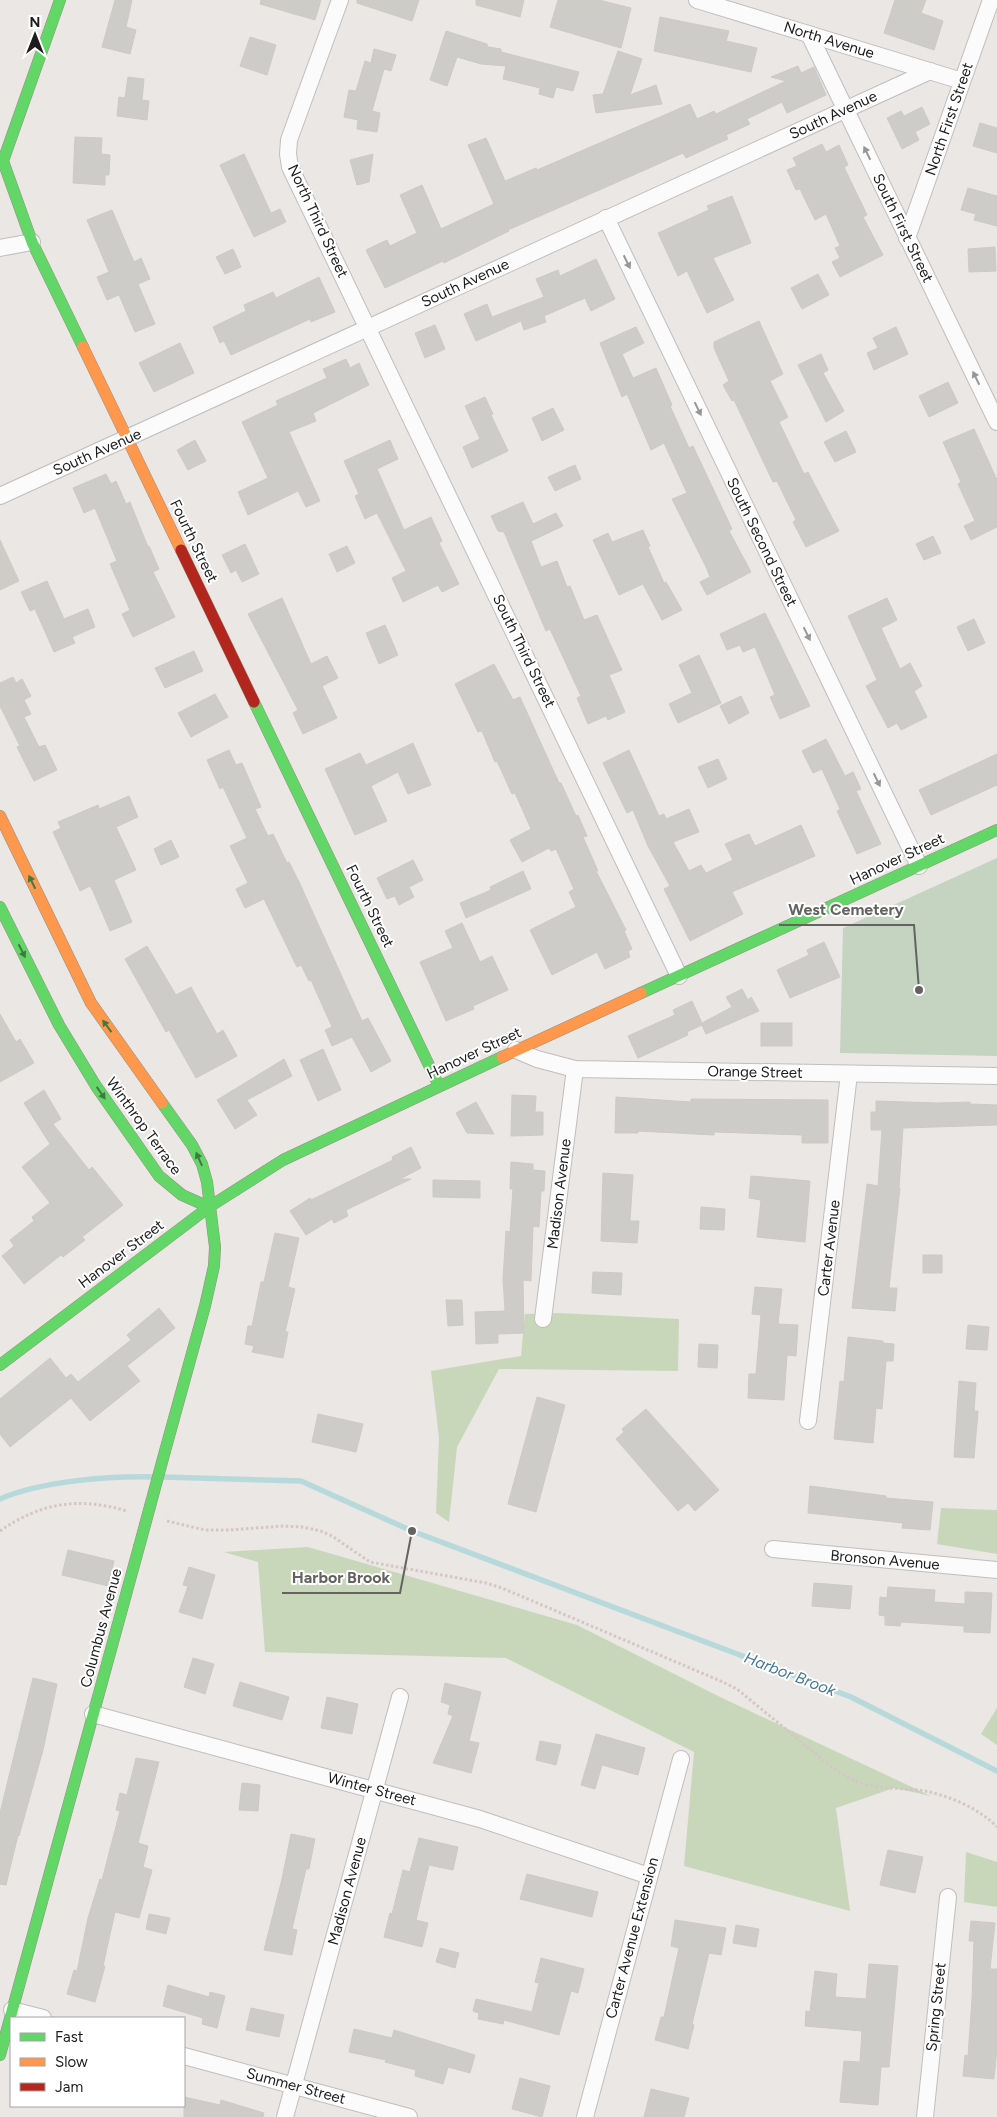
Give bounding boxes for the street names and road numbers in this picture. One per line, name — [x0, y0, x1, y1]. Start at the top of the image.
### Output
street label: North Avenue — [781, 18, 877, 62]
street label: North First Street — [921, 60, 977, 178]
street label: South Avenue — [786, 87, 880, 143]
street label: North Third Street — [284, 162, 352, 281]
street label: South First Street — [869, 171, 937, 286]
street label: South Avenue — [418, 255, 512, 311]
street label: South Avenue — [50, 425, 144, 479]
street label: South Second Street — [723, 475, 801, 610]
street label: Fourth Street — [166, 497, 222, 586]
street label: South Third Street — [489, 591, 559, 711]
street label: Hanover Street — [847, 829, 947, 889]
street label: Fourth Street — [342, 862, 398, 951]
street label: Hanover Street — [424, 1023, 524, 1083]
street label: Orange Street — [707, 1062, 803, 1082]
street label: Winthrop Terrace — [103, 1074, 185, 1178]
street label: Madison Avenue — [543, 1138, 575, 1250]
street label: Carter Avenue — [814, 1199, 844, 1297]
street label: Hanover Street — [75, 1216, 168, 1292]
street label: Bronson Avenue — [830, 1546, 940, 1574]
street label: Columbus Avenue — [76, 1566, 126, 1690]
street label: Winter Street — [326, 1769, 419, 1810]
street label: Madison Avenue — [324, 1835, 370, 1947]
street label: Carter Avenue Extension — [602, 1855, 662, 2021]
street label: Spring Street — [922, 1961, 950, 2052]
street label: Summer Street — [244, 2064, 348, 2108]

